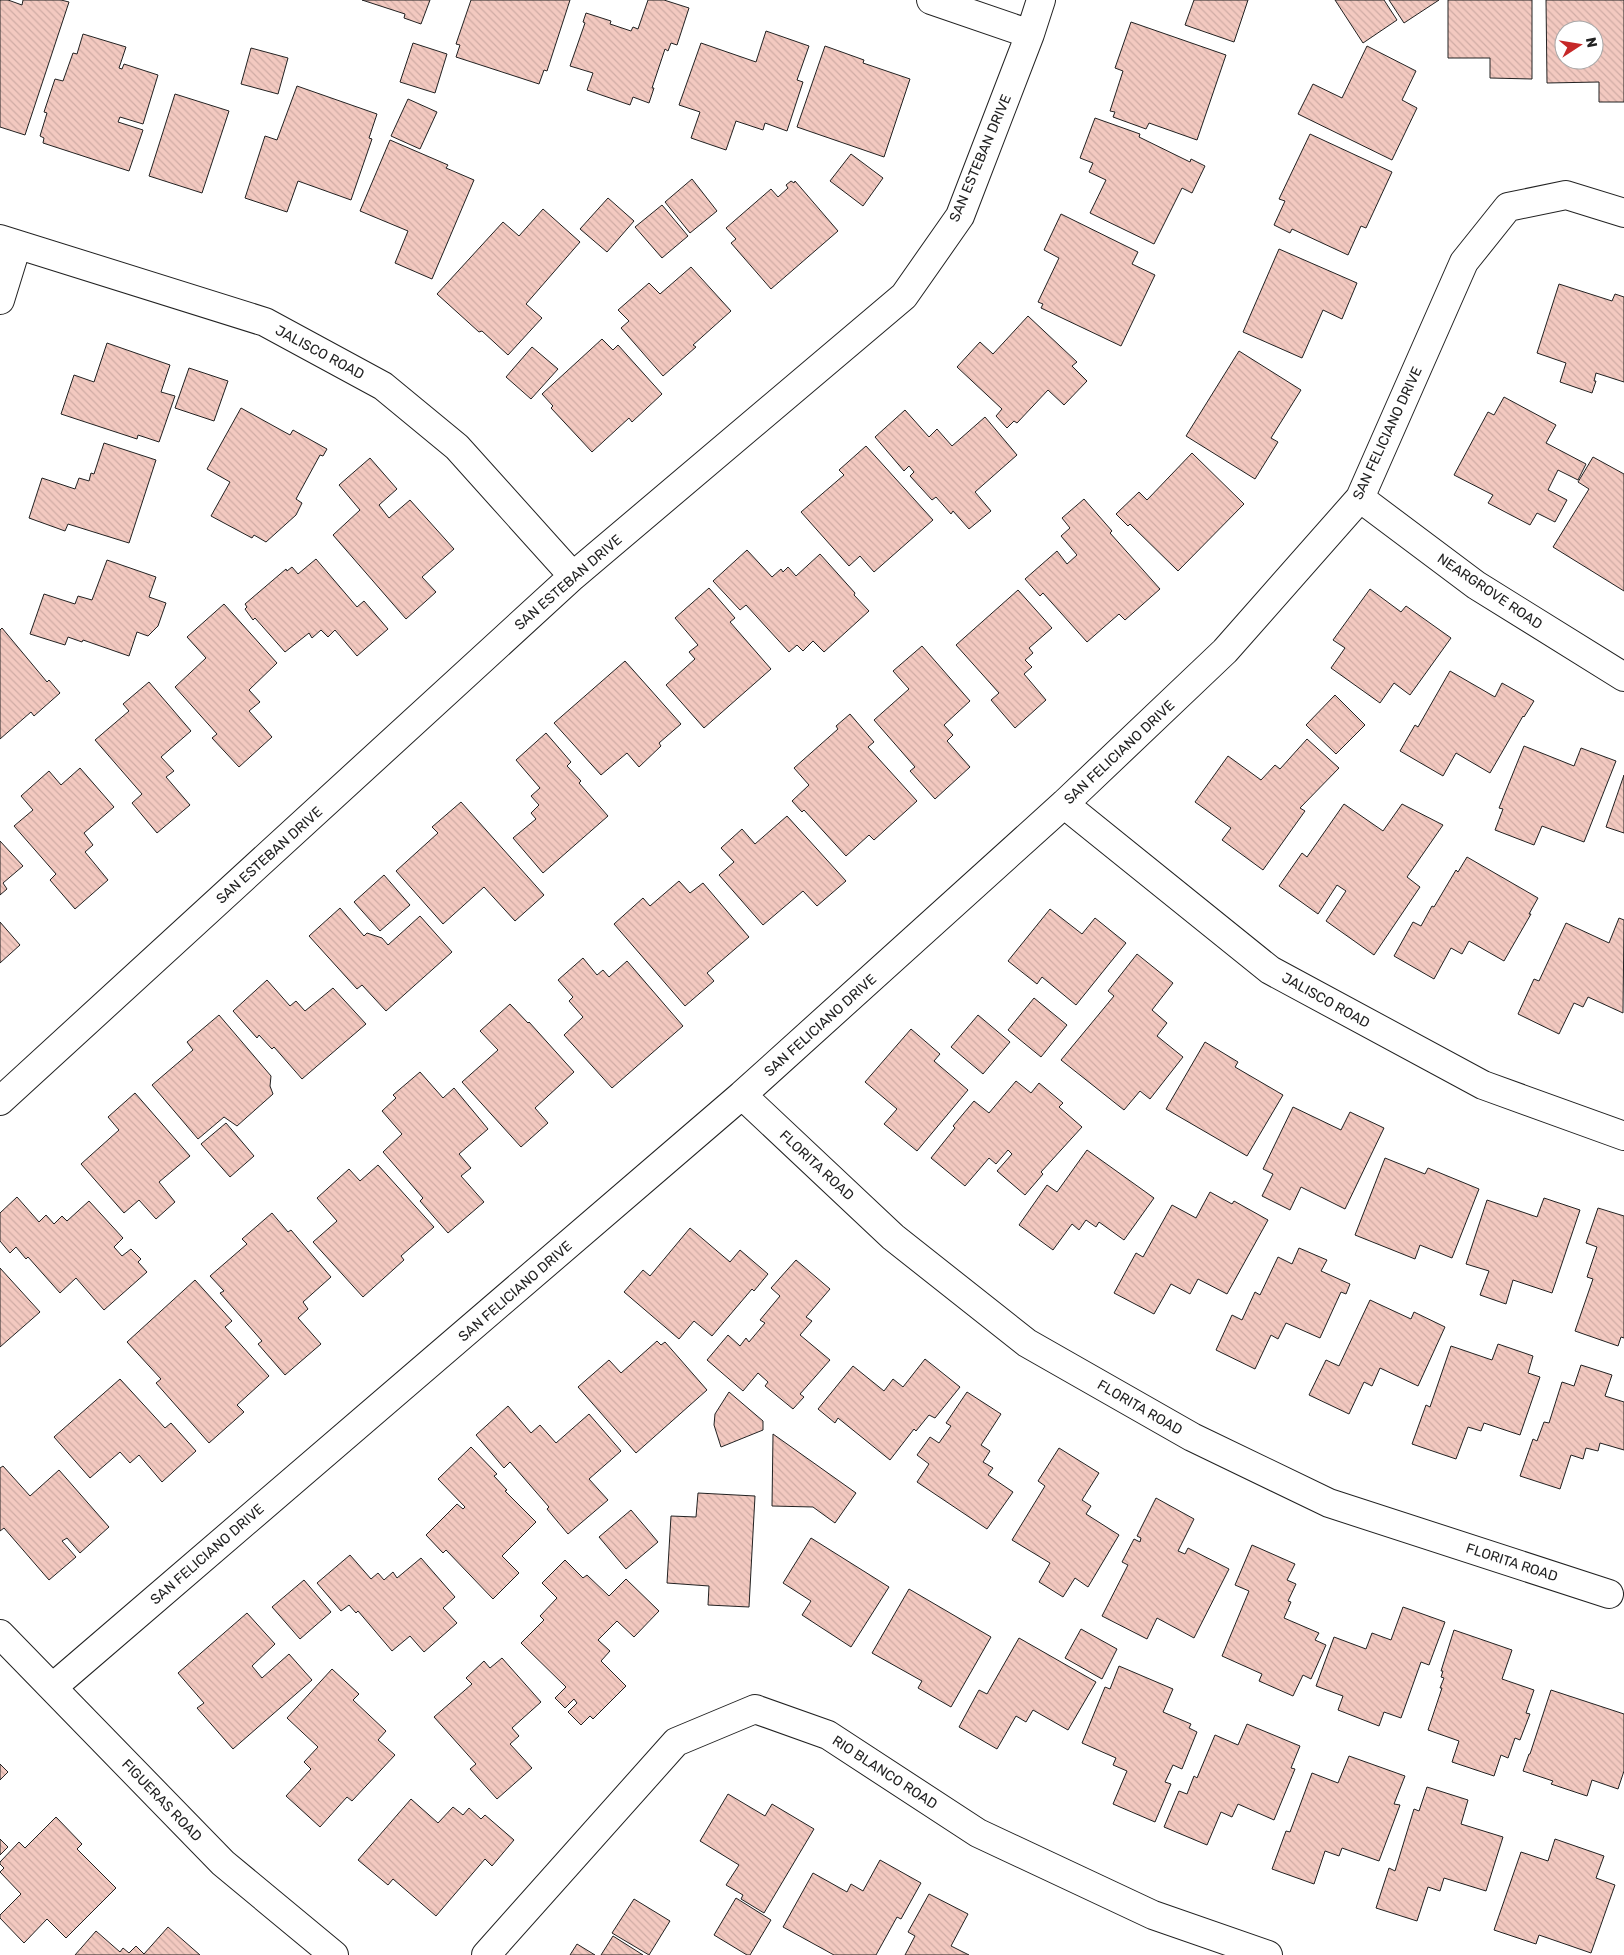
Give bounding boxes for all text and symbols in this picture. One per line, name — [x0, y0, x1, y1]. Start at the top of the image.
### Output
north arrow — [1554, 20, 1604, 70]
text: N — [1582, 36, 1601, 49]
street label: SAN ESTEBAN DRIVE — [946, 92, 1015, 225]
street label: JALISCO ROAD — [272, 322, 367, 383]
street label: SAN FELICIANO DRIVE — [1349, 364, 1426, 502]
street label: SAN ESTEBAN DRIVE — [511, 531, 626, 634]
street label: NEARGROVE ROAD — [1434, 550, 1546, 633]
street label: SAN FELICIANO DRIVE — [1061, 697, 1178, 808]
street label: SAN ESTEBAN DRIVE — [213, 803, 326, 907]
street label: JALISCO ROAD — [1279, 969, 1373, 1032]
street label: SAN FELICIANO DRIVE — [761, 971, 880, 1080]
street label: FLORITA ROAD — [776, 1127, 857, 1204]
street label: SAN FELICIANO DRIVE — [455, 1237, 576, 1345]
street label: FLORITA ROAD — [1094, 1376, 1185, 1439]
street label: SAN FELICIANO DRIVE — [147, 1500, 268, 1608]
street label: FLORITA ROAD — [1464, 1540, 1560, 1585]
street label: RIO BLANCO ROAD — [829, 1732, 941, 1813]
street label: FIGUERAS ROAD — [118, 1756, 205, 1845]

